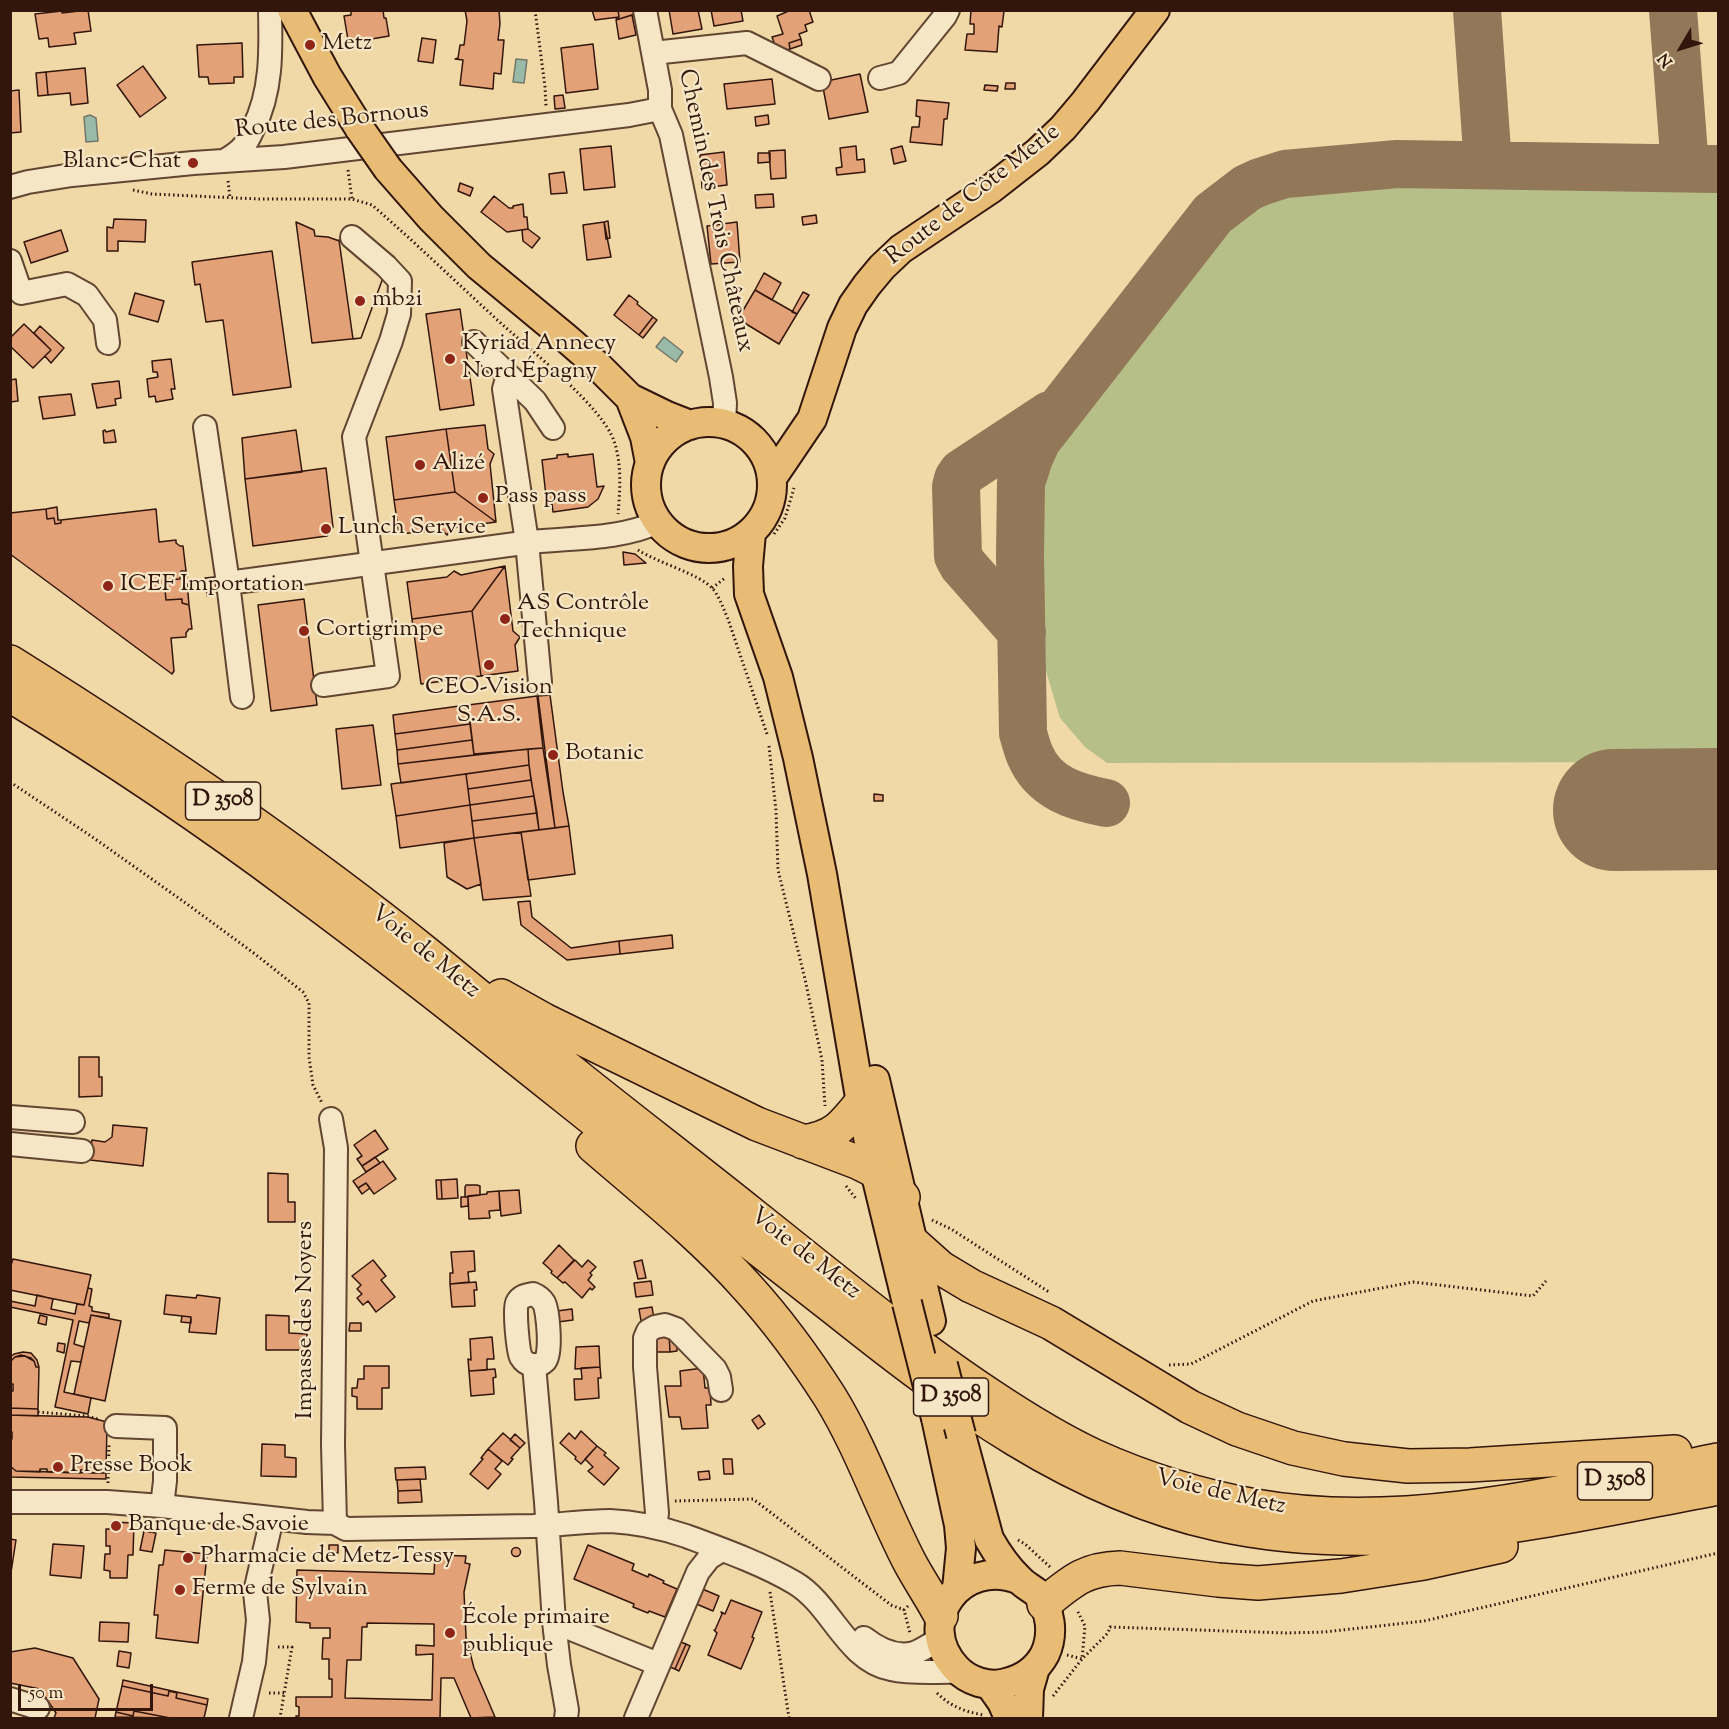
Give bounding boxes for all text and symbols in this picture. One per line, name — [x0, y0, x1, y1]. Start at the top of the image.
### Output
north arrow — [1651, 18, 1711, 78]
place label: Metz — [322, 31, 372, 59]
marker: Metz — [303, 38, 317, 52]
text: N — [1653, 47, 1679, 72]
street label: Chemin des Trois Châteaux — [670, 67, 758, 355]
street label: Route des Bornous — [234, 98, 430, 146]
street label: Route de Côte Merle — [881, 119, 1067, 273]
place label: Blanc-Chat — [63, 149, 181, 177]
marker: Blanc-Chat — [186, 156, 200, 170]
place label: mb2i — [372, 287, 423, 315]
marker: mb2i — [353, 294, 367, 308]
place label: Kyriad Annecy Nord Épagny — [462, 331, 616, 387]
marker: Kyriad Annecy Nord Épagny — [443, 352, 457, 366]
place label: Alizé — [432, 451, 485, 479]
marker: Alizé — [413, 458, 427, 472]
place label: Pass pass — [495, 484, 586, 512]
marker: Pass pass — [476, 491, 490, 505]
place label: Lunch Service — [338, 515, 486, 543]
marker: Lunch Service — [319, 522, 333, 536]
place label: ICEF Importation — [120, 572, 304, 600]
marker: ICEF Importation — [101, 579, 115, 593]
place label: AS Contrôle Technique — [517, 591, 649, 647]
marker: AS Contrôle Technique — [498, 612, 512, 626]
place label: Cortigrimpe — [316, 617, 443, 645]
marker: Cortigrimpe — [297, 624, 311, 638]
marker: CEO-Vision S.A.S. — [482, 658, 496, 672]
place label: CEO-Vision S.A.S. — [425, 675, 553, 731]
place label: Botanic — [565, 741, 644, 769]
marker: Botanic — [546, 748, 560, 762]
road number: D 3508 — [186, 782, 260, 820]
street label: Voie de Metz — [363, 900, 485, 1006]
street label: Voie de Metz — [743, 1203, 865, 1307]
street label: Impasse des Noyers — [293, 1221, 321, 1419]
road number: D 3508 — [914, 1378, 988, 1416]
place label: Presse Book — [70, 1453, 193, 1481]
marker: Presse Book — [51, 1460, 65, 1474]
road number: D 3508 — [1578, 1462, 1652, 1500]
street label: Voie de Metz — [1152, 1465, 1288, 1523]
place label: Banque de Savoie — [128, 1512, 309, 1540]
marker: Banque de Savoie — [109, 1519, 123, 1533]
place label: Pharmacie de Metz-Tessy — [200, 1544, 454, 1572]
marker: Pharmacie de Metz-Tessy — [181, 1551, 195, 1565]
place label: Ferme de Sylvain — [192, 1576, 368, 1604]
marker: Ferme de Sylvain — [173, 1583, 187, 1597]
place label: École primaire publique — [462, 1605, 610, 1661]
marker: École primaire publique — [443, 1626, 457, 1640]
scale bar — [21, 1672, 156, 1710]
text: 50 m — [29, 1681, 63, 1707]

